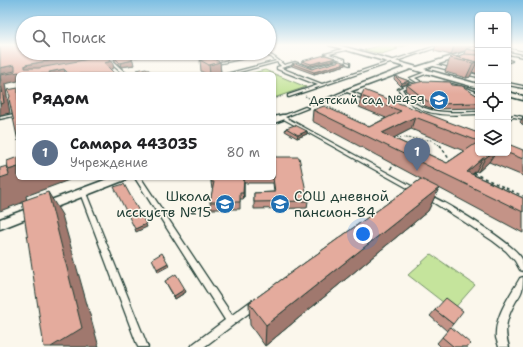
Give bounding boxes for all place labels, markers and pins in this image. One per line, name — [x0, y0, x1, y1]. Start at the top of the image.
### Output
school or university icon: Детский сад №459 — [428, 89, 450, 111]
place label: Детский сад №459 — [309, 92, 425, 108]
pin: 1 — [404, 138, 430, 171]
place label: Школа исскуств №15 — [116, 187, 211, 221]
place label: СОШ дневной пансион-84 — [294, 187, 389, 221]
school or university icon: Школа исскуств №15 — [214, 193, 236, 215]
school or university icon: СОШ дневной пансион-84 — [269, 193, 291, 215]

